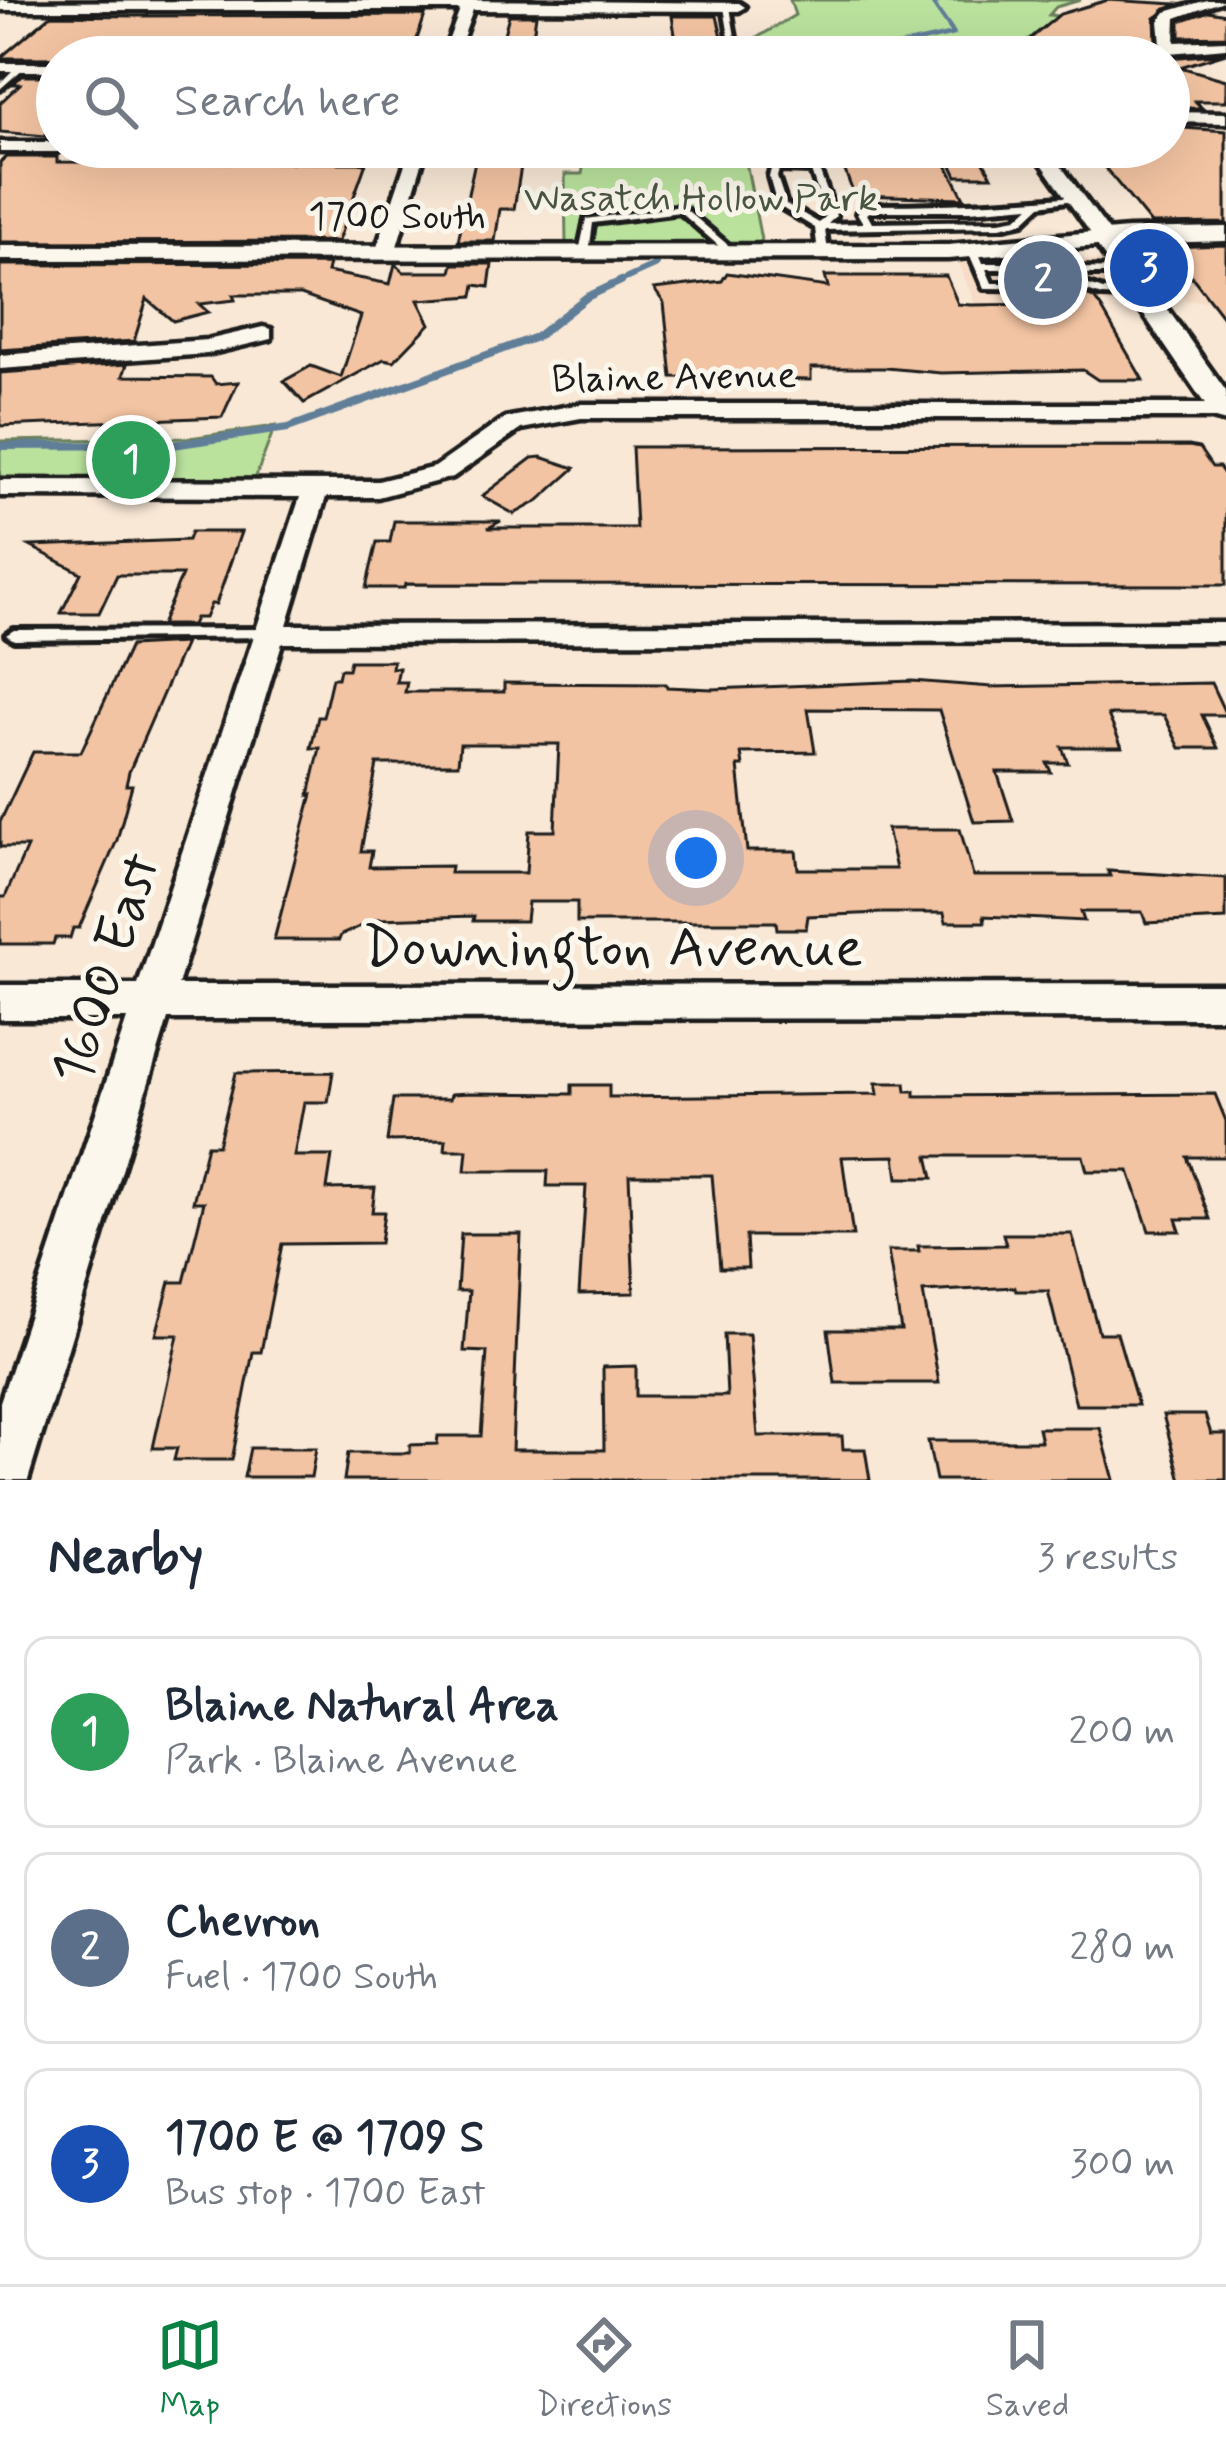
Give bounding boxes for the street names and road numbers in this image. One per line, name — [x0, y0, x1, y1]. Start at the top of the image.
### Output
street label: 1700 South — [308, 192, 486, 243]
street label: Blaine Avenue — [551, 351, 797, 406]
street label: 1600 East — [36, 844, 181, 1095]
street label: Downington Avenue — [363, 912, 863, 991]

